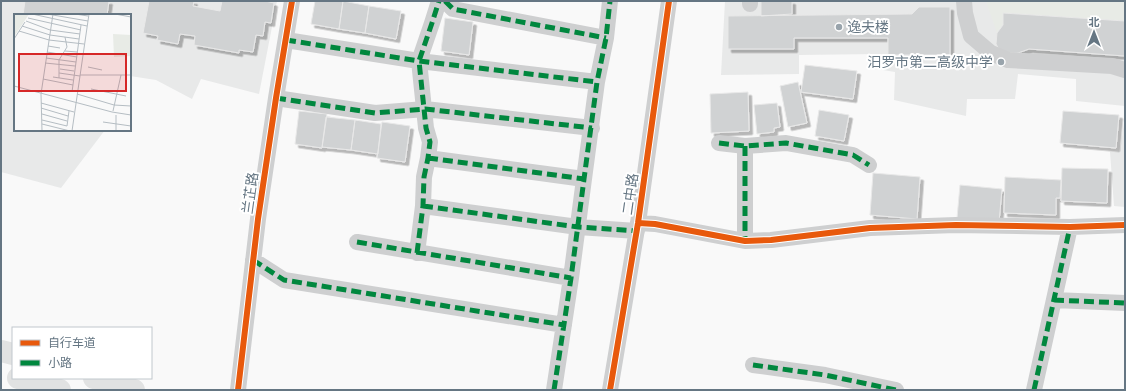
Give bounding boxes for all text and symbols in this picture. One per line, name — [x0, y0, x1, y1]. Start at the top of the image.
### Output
north arrow — [1074, 12, 1114, 52]
inset map — [14, 14, 131, 131]
text: 北 — [1089, 17, 1100, 28]
place label: 逸夫楼 — [847, 20, 889, 35]
marker: 逸夫楼 — [834, 22, 844, 32]
place label: 汨罗市第二高级中学 — [867, 54, 993, 70]
marker: 汨罗市第二高级中学 — [996, 57, 1006, 67]
street label: 兰芷路 — [240, 171, 261, 215]
street label: 二中路 — [620, 172, 641, 216]
legend — [12, 327, 152, 379]
text: 自行车道 — [48, 336, 96, 349]
text: 小路 — [48, 356, 72, 369]

